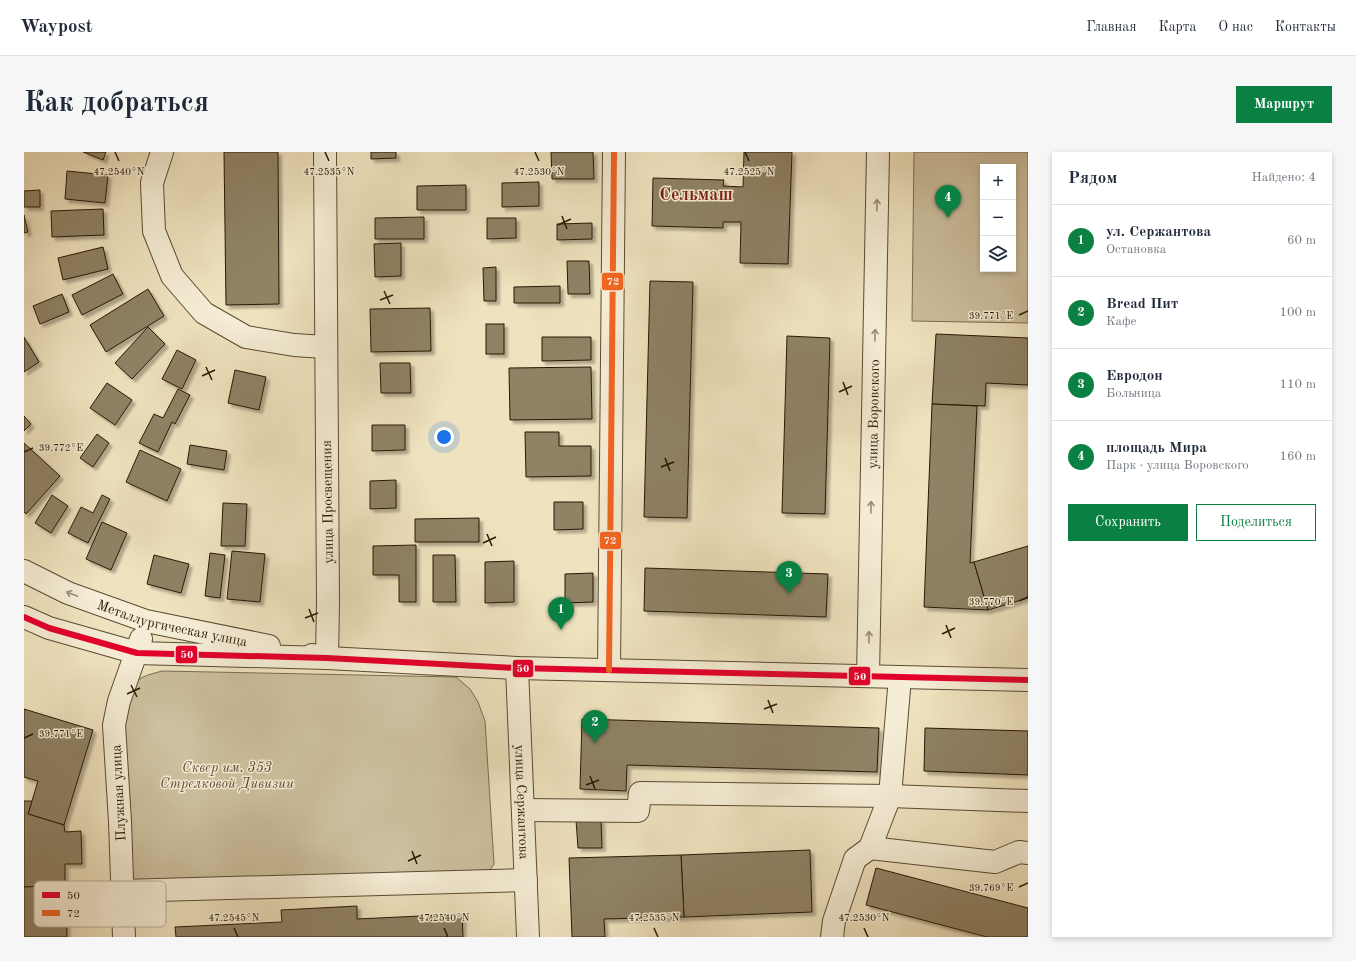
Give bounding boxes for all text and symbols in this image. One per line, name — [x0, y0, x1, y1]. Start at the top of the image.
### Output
text: Waypost — [20, 18, 93, 37]
text: Главная — [1086, 20, 1136, 34]
text: Карта — [1158, 20, 1196, 34]
text: О нас — [1218, 20, 1253, 34]
text: Контакты — [1275, 20, 1336, 34]
button: Маршрут — [1236, 86, 1332, 123]
text: Как добраться — [24, 90, 209, 118]
map controls — [980, 164, 1016, 272]
button: + — [980, 164, 1016, 200]
text: 47.2540°N — [93, 167, 145, 177]
text: 47.2535°N — [303, 167, 355, 177]
text: 47.2530°N — [513, 167, 565, 177]
text: 47.2525°N — [723, 167, 775, 177]
text: Рядом — [1068, 170, 1117, 187]
text: Найдено: 4 — [1252, 171, 1316, 184]
pin: 4 — [935, 185, 961, 218]
district label: Сельмаш — [659, 186, 733, 204]
one-way arrow — [873, 199, 881, 212]
button: − — [980, 200, 1016, 236]
text: ул. Сержантова — [1106, 225, 1211, 240]
text: 1 — [1077, 234, 1085, 247]
text: 60 m — [1287, 234, 1316, 247]
button: layers — [980, 236, 1016, 272]
text: Остановка — [1106, 243, 1166, 256]
line badge: 72 — [601, 272, 624, 291]
text: 72 — [607, 277, 619, 288]
text: Bread Пит — [1106, 297, 1178, 312]
text: 2 — [1077, 306, 1085, 319]
text: 100 m — [1279, 306, 1316, 319]
text: 39.771°E — [969, 311, 1013, 321]
text: Кафе — [1106, 315, 1137, 328]
one-way arrow — [871, 329, 879, 342]
street label: улица Воровского — [866, 359, 882, 469]
text: Евродон — [1106, 369, 1163, 384]
text: 3 — [1077, 378, 1085, 391]
text: 110 m — [1279, 378, 1316, 391]
text: Больница — [1106, 387, 1161, 400]
your location — [434, 427, 454, 447]
street label: улица Просвещения — [320, 440, 336, 564]
text: площадь Мира — [1106, 441, 1207, 456]
text: 39.772°E — [39, 443, 83, 453]
text: 4 — [1077, 450, 1085, 463]
text: 160 m — [1279, 450, 1316, 463]
text: Парк · улица Воровского — [1106, 459, 1249, 472]
one-way arrow — [867, 501, 875, 514]
button: Сохранить — [1068, 504, 1188, 541]
button: Поделиться — [1196, 504, 1316, 541]
line badge: 72 — [599, 531, 622, 550]
text: 72 — [604, 536, 616, 547]
pin: 3 — [776, 561, 802, 594]
one-way arrow — [67, 590, 79, 598]
pin: 1 — [548, 597, 574, 630]
text: 39.770°E — [969, 597, 1013, 607]
street label: Металлургическая улица — [95, 598, 249, 649]
one-way arrow — [865, 631, 872, 644]
line badge: 50 — [175, 645, 198, 664]
text: 50 — [181, 650, 193, 661]
line badge: 50 — [512, 659, 534, 678]
text: 50 — [517, 664, 529, 675]
line badge: 50 — [848, 666, 871, 686]
text: 50 — [854, 672, 866, 683]
pin: 2 — [582, 710, 608, 743]
text: 39.771°E — [39, 729, 83, 739]
street label: Плужная улица — [109, 744, 129, 842]
street label: улица Сержантова — [512, 744, 531, 860]
park label: Сквер им. 353 Стрелковой Дивизии — [160, 760, 294, 792]
legend — [34, 881, 166, 927]
text: 39.769°E — [969, 883, 1013, 893]
text: 50 — [67, 891, 80, 902]
text: 72 — [67, 909, 80, 920]
text: 47.2545°N — [208, 913, 260, 923]
text: 47.2540°N — [418, 913, 470, 923]
text: 47.2535°N — [628, 913, 680, 923]
text: 47.2530°N — [838, 913, 890, 923]

